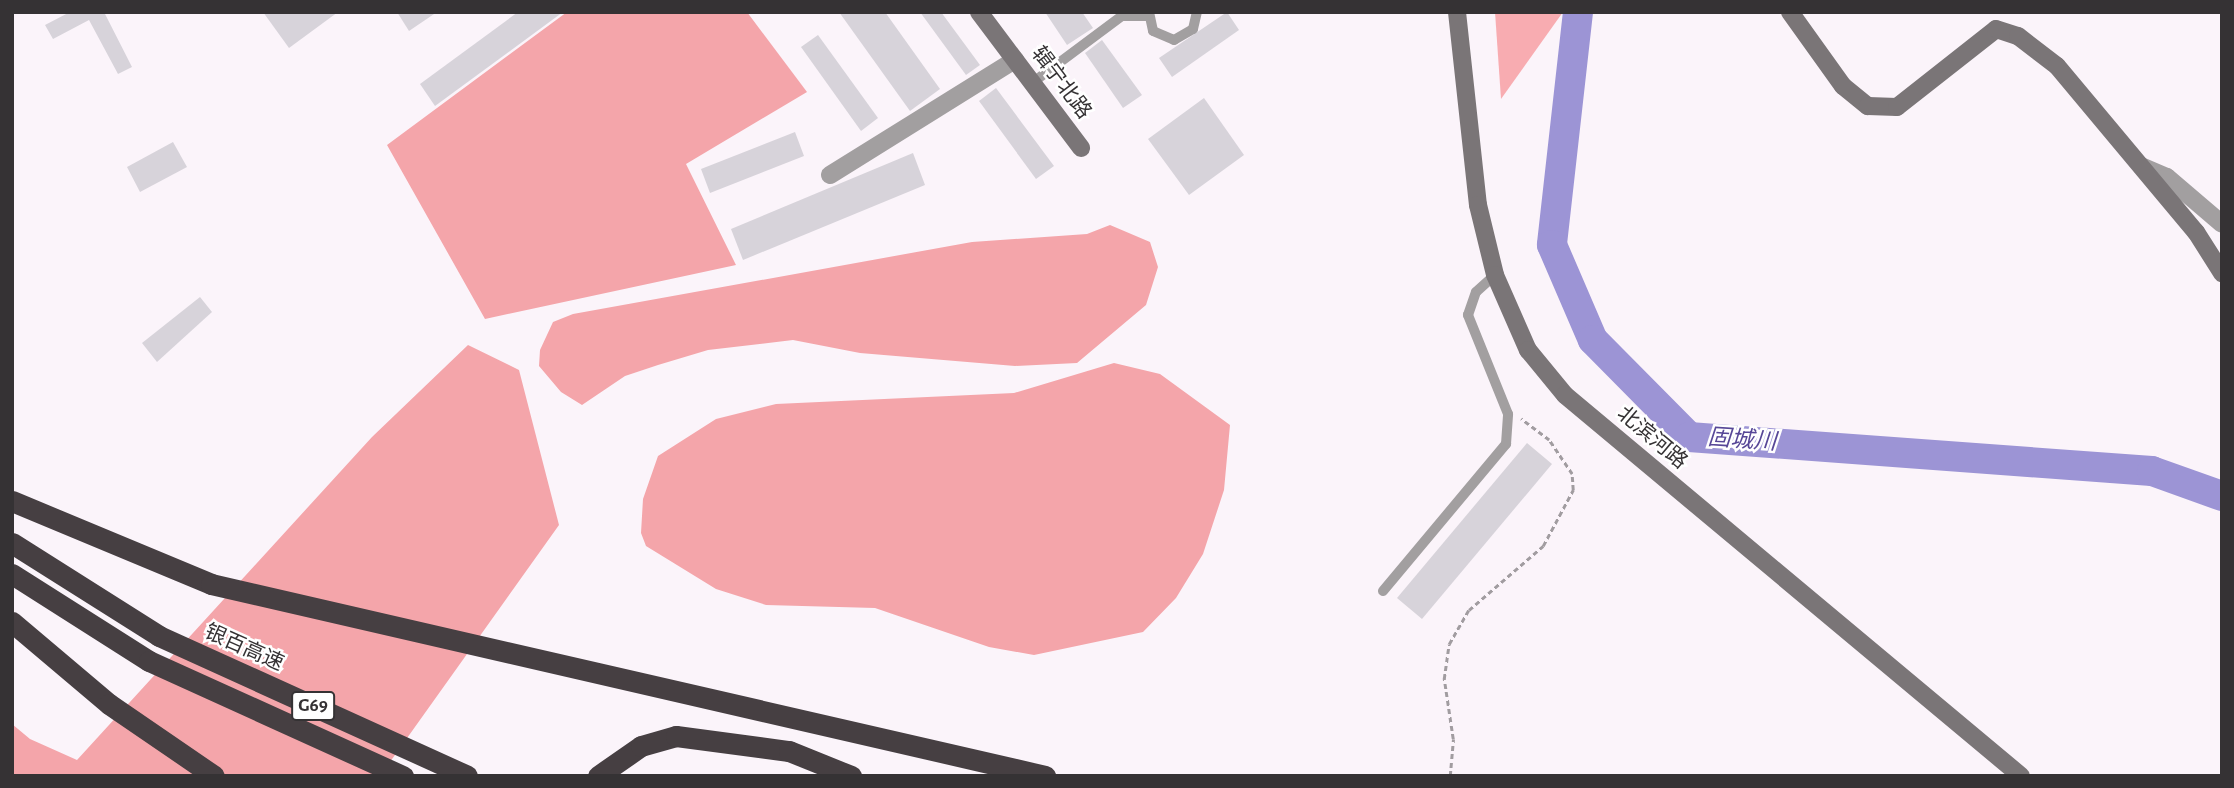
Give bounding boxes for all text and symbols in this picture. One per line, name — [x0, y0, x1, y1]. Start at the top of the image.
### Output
street label: 辑宁北路 — [1026, 42, 1096, 124]
street label: 北滨河路 — [1612, 401, 1692, 475]
water label: 固城川 — [1707, 425, 1777, 457]
street label: 银百高速 — [201, 619, 287, 677]
road number: G69 — [290, 691, 336, 722]

